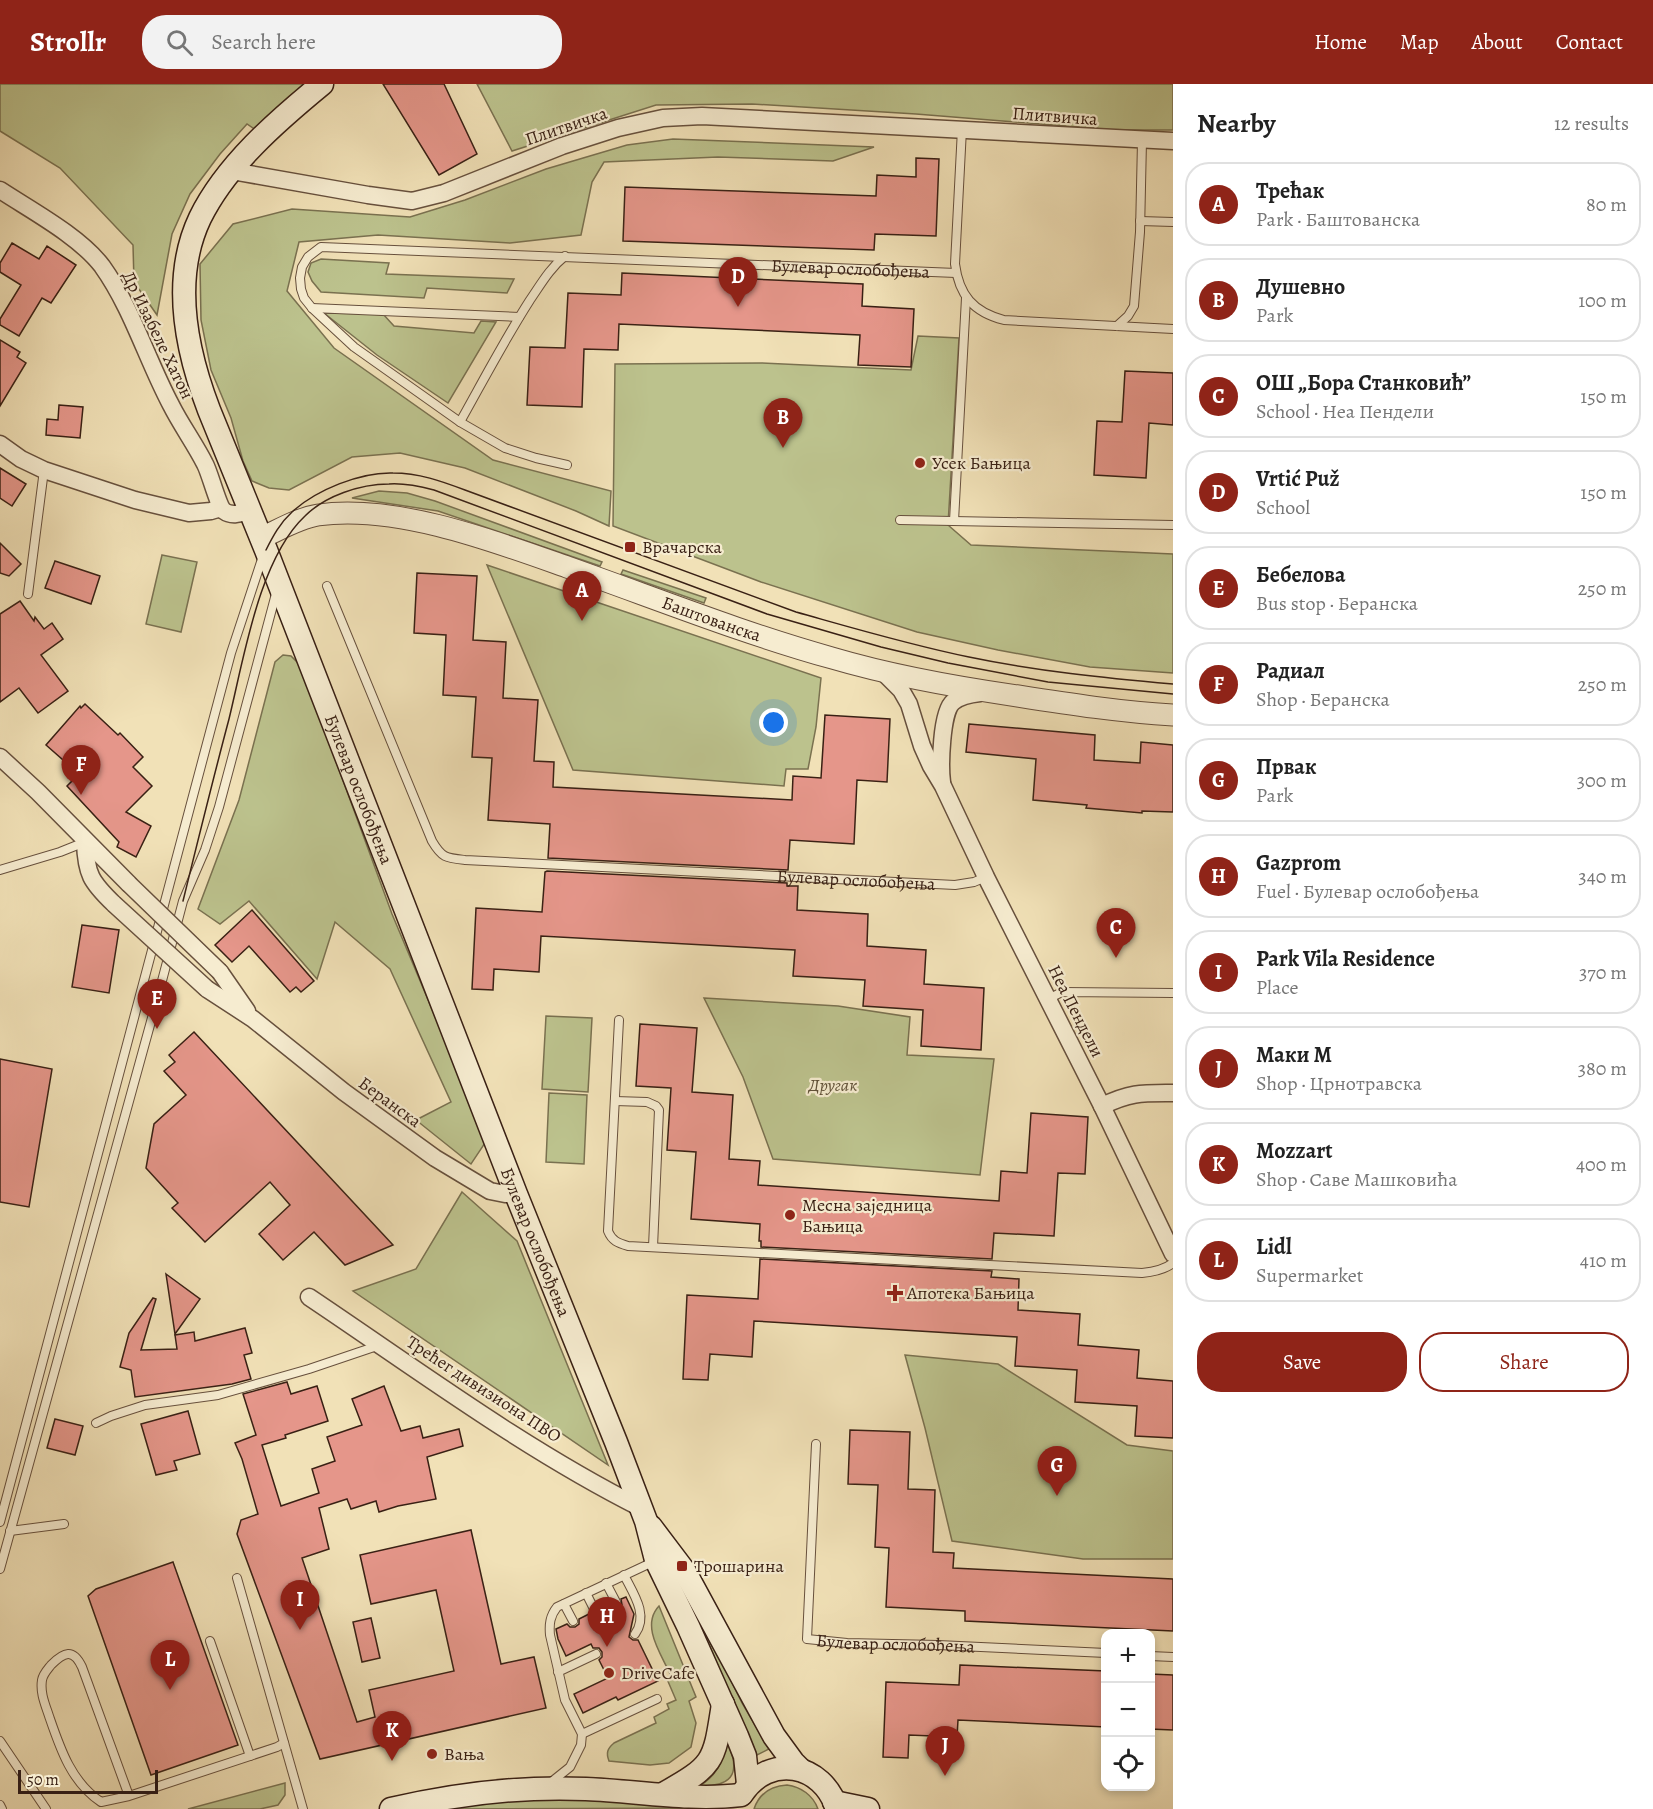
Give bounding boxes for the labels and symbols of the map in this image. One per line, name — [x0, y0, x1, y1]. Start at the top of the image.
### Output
street label: Плитвичка — [522, 101, 611, 151]
street label: Плитвичка — [1012, 101, 1099, 131]
street label: Булевар ослобођења — [771, 253, 931, 284]
pin: D — [718, 258, 758, 307]
street label: Др Изабеле Хатон — [117, 267, 199, 403]
pin: B — [764, 398, 802, 448]
place label: Усек Бањица — [932, 451, 1031, 475]
marker: Усек Бањица — [913, 456, 927, 470]
place label: Врачарска — [642, 535, 722, 559]
marker: Врачарска — [623, 540, 637, 554]
pin: A — [562, 572, 602, 621]
street label: Баштованска — [659, 590, 765, 648]
your location — [759, 708, 788, 737]
street label: Булевар ослобођења — [319, 711, 399, 868]
pin: F — [62, 746, 100, 795]
street label: Булевар ослобођења — [776, 864, 937, 896]
pin: C — [1096, 908, 1136, 958]
street label: Неа Пендели — [1042, 961, 1110, 1061]
pin: E — [138, 980, 176, 1029]
street label: Беранска — [354, 1071, 427, 1133]
park label: Другак — [807, 1073, 857, 1097]
street label: Булевар ослобођења — [495, 1164, 576, 1321]
place label: Месна заједница Бањица — [802, 1193, 933, 1238]
marker: Месна заједница Бањица — [783, 1208, 797, 1222]
place label: Апотека Бањица — [906, 1281, 1035, 1305]
marker: Апотека Бањица — [888, 1286, 902, 1300]
street label: Трећег дивизиона ПВО — [402, 1330, 566, 1448]
pin: G — [1038, 1446, 1076, 1496]
place label: Трошарина — [694, 1554, 784, 1578]
marker: Трошарина — [675, 1559, 689, 1573]
pin: I — [280, 1580, 320, 1630]
pin: H — [588, 1598, 626, 1647]
street label: Булевар ослобођења — [815, 1628, 976, 1659]
pin: L — [150, 1640, 190, 1690]
place label: DriveCafe — [621, 1661, 695, 1685]
marker: DriveCafe — [602, 1666, 616, 1680]
pin: K — [372, 1712, 412, 1761]
pin: J — [926, 1726, 964, 1776]
place label: Вања — [444, 1742, 485, 1766]
marker: Вања — [425, 1747, 439, 1761]
scale bar — [18, 1767, 158, 1794]

